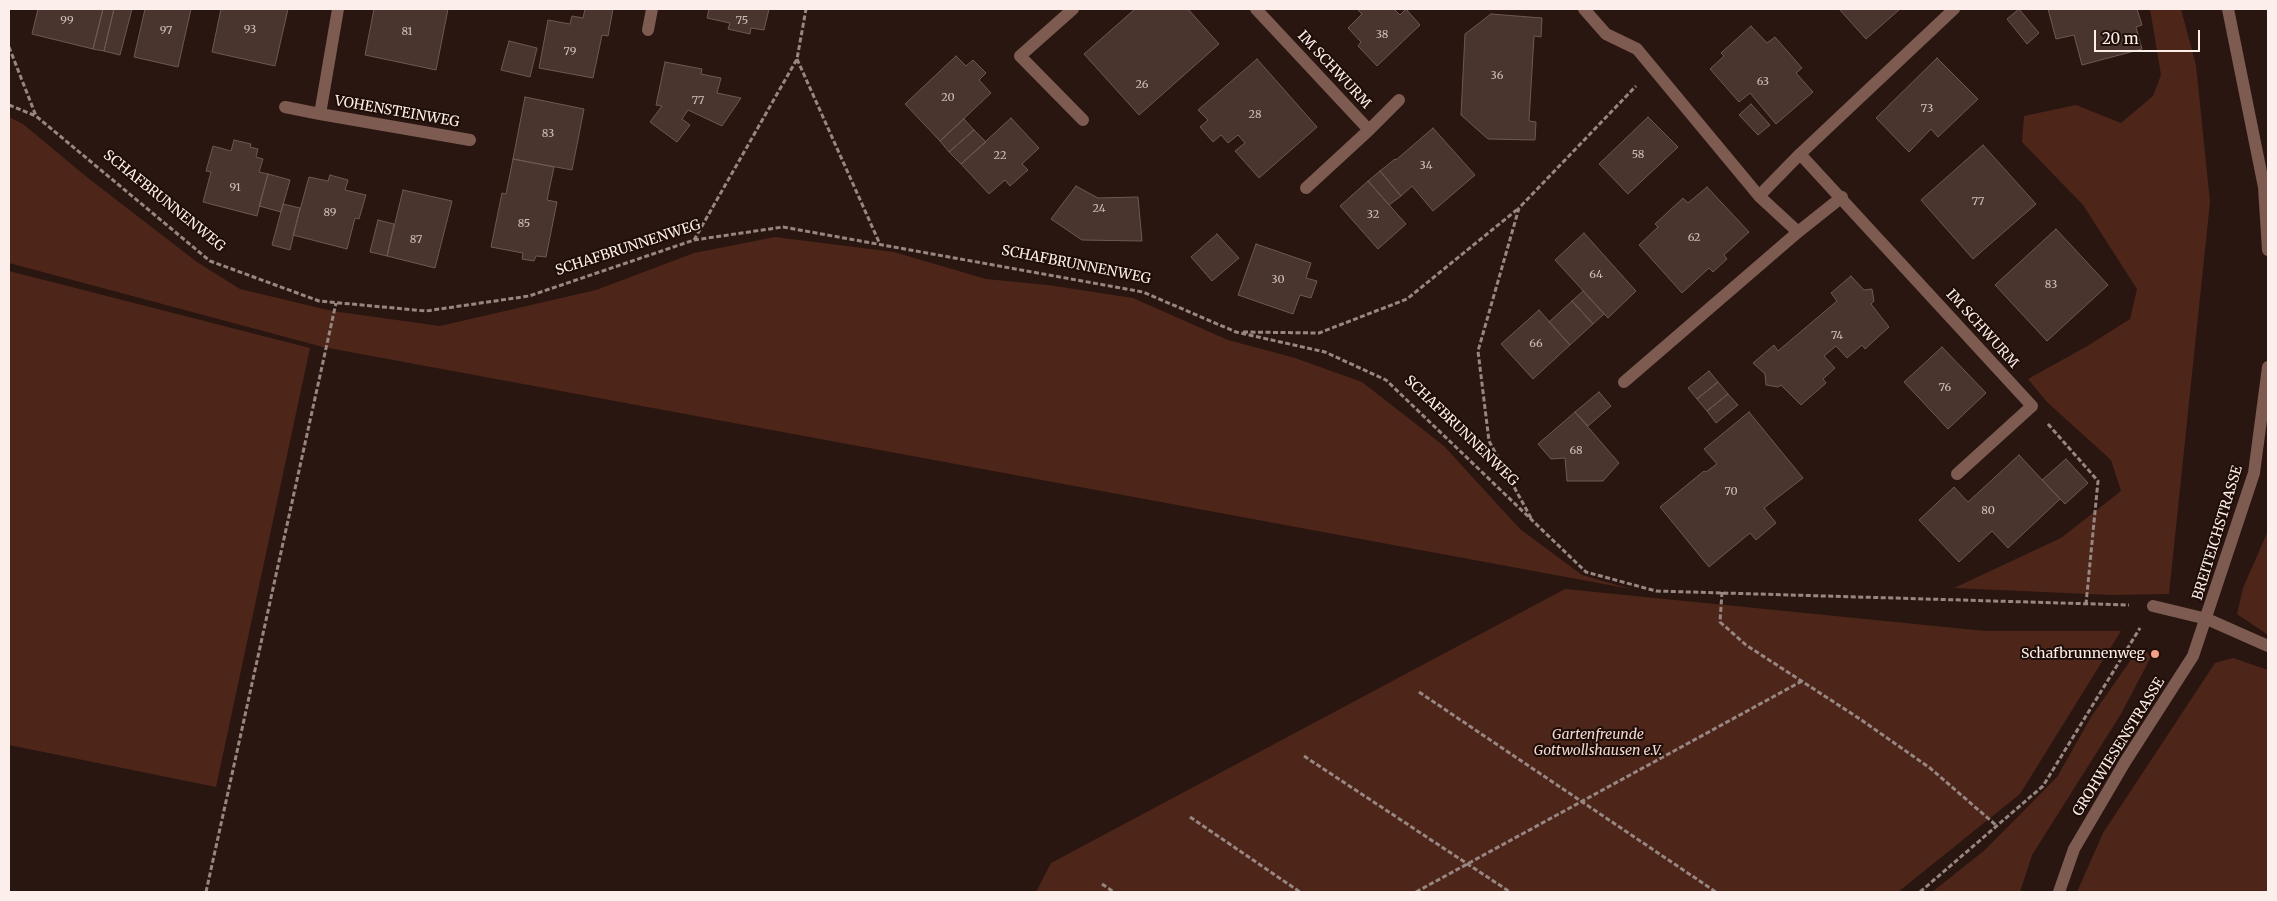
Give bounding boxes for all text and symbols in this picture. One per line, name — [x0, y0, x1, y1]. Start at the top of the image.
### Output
house number: 99 — [60, 14, 74, 28]
house number: 75 — [736, 14, 748, 28]
scale bar — [2097, 20, 2203, 52]
house number: 93 — [244, 23, 256, 37]
house number: 97 — [160, 24, 172, 38]
house number: 81 — [401, 25, 413, 39]
street label: IM SCHWURM — [1294, 28, 1374, 112]
house number: 38 — [1376, 28, 1388, 42]
text: 20 m — [2102, 29, 2139, 48]
house number: 79 — [564, 45, 576, 59]
house number: 36 — [1491, 69, 1503, 83]
house number: 63 — [1757, 75, 1769, 89]
house number: 26 — [1136, 78, 1148, 92]
house number: 20 — [941, 91, 955, 105]
street label: VOHENSTEINWEG — [333, 93, 461, 131]
house number: 77 — [692, 94, 704, 108]
house number: 73 — [1921, 102, 1933, 116]
house number: 28 — [1249, 108, 1261, 122]
house number: 83 — [542, 127, 554, 141]
street label: SCHAFBRUNNENWEG — [100, 147, 228, 255]
house number: 58 — [1632, 148, 1644, 162]
house number: 22 — [994, 149, 1006, 163]
house number: 34 — [1420, 159, 1432, 173]
house number: 91 — [229, 181, 241, 195]
house number: 77 — [1972, 195, 1984, 209]
house number: 24 — [1093, 202, 1105, 216]
house number: 89 — [323, 206, 337, 220]
house number: 32 — [1367, 208, 1379, 222]
house number: 85 — [518, 217, 530, 231]
street label: SCHAFBRUNNENWEG — [553, 217, 703, 279]
house number: 62 — [1688, 231, 1700, 245]
house number: 87 — [410, 233, 422, 247]
street label: SCHAFBRUNNENWEG — [1000, 242, 1152, 288]
house number: 64 — [1589, 268, 1603, 282]
house number: 30 — [1271, 273, 1285, 287]
house number: 83 — [2045, 278, 2057, 292]
street label: IM SCHWURM — [1942, 286, 2022, 372]
house number: 74 — [1831, 329, 1843, 343]
house number: 66 — [1529, 337, 1543, 351]
street label: SCHAFBRUNNENWEG — [1401, 372, 1521, 490]
house number: 76 — [1939, 381, 1951, 395]
house number: 68 — [1569, 444, 1583, 458]
street label: BREITEICHSTRASSE — [2190, 464, 2246, 602]
house number: 70 — [1724, 485, 1738, 499]
house number: 80 — [1981, 504, 1995, 518]
place label: Schafbrunnenweg — [2021, 646, 2145, 662]
marker: Schafbrunnenweg — [2149, 648, 2161, 660]
street label: GROHWIESENSTRASSE — [2069, 675, 2169, 819]
park label: Gartenfreunde Gottwollshausen e.V. — [1534, 727, 1662, 760]

